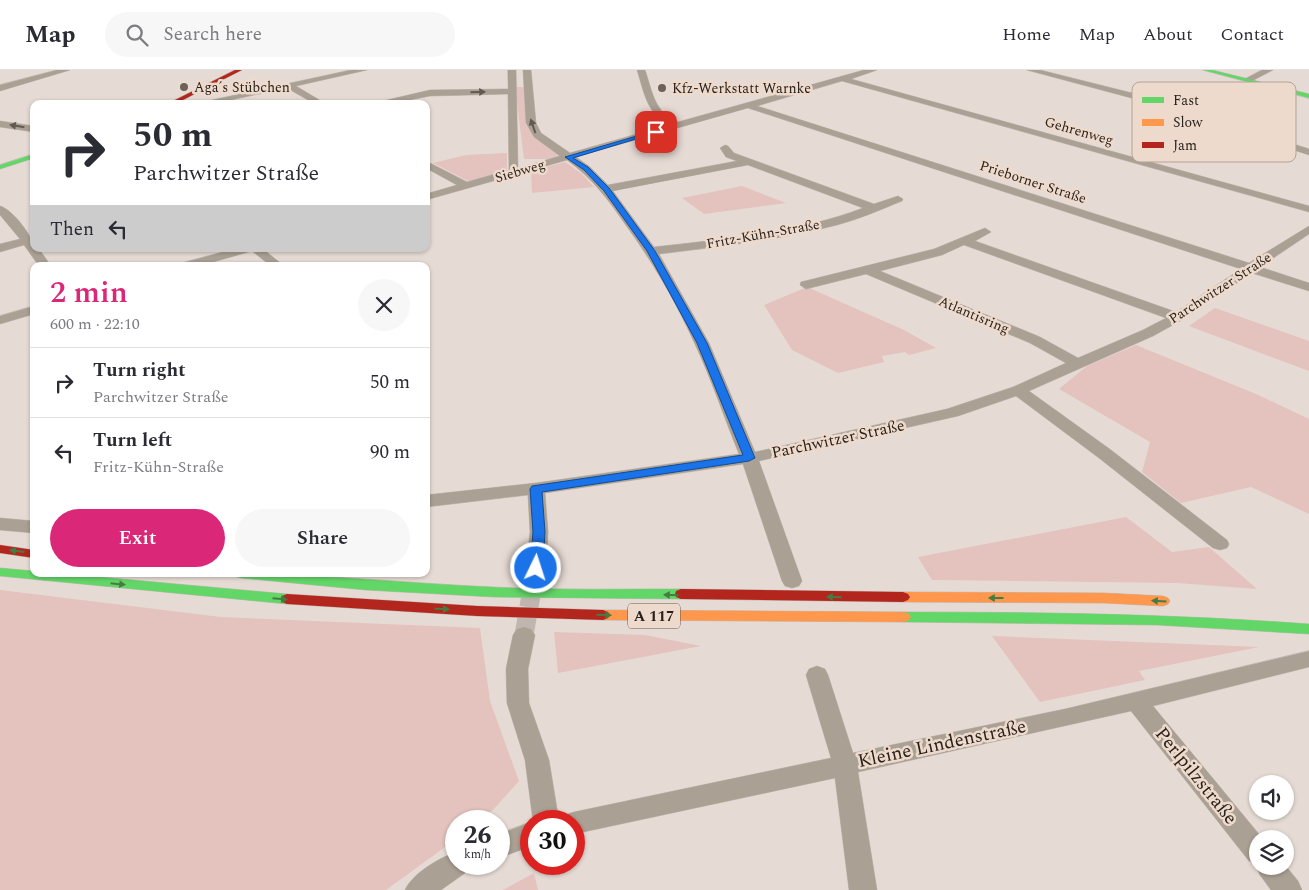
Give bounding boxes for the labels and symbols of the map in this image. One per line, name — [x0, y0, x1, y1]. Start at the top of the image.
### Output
place label: Aga´s Stübchen — [194, 77, 290, 98]
place label: Kfz-Werkstatt Warnke — [672, 78, 811, 99]
marker: Aga´s Stübchen — [178, 81, 190, 93]
marker: Kfz-Werkstatt Warnke — [656, 82, 668, 94]
legend — [1132, 82, 1296, 162]
one-way arrow — [470, 87, 486, 95]
text: Fast — [1173, 90, 1199, 111]
pin — [635, 111, 677, 153]
street label: Gehrenweg — [1042, 111, 1116, 151]
text: Slow — [1173, 112, 1203, 133]
one-way arrow — [529, 118, 536, 133]
one-way arrow — [9, 122, 25, 130]
text: Jam — [1173, 135, 1197, 156]
street label: Siebweg — [492, 154, 548, 188]
street label: Prieborner Straße — [977, 155, 1089, 209]
street label: Fritz-Kühn-Straße — [705, 214, 821, 254]
street label: Parchwitzer Straße — [1165, 247, 1276, 329]
street label: Atlantisring — [935, 291, 1013, 339]
street label: Parchwitzer Straße — [769, 413, 907, 465]
position arrow — [509, 541, 561, 593]
one-way arrow — [9, 547, 25, 555]
one-way arrow — [110, 580, 126, 588]
one-way arrow — [663, 591, 679, 599]
one-way arrow — [825, 592, 841, 600]
one-way arrow — [988, 594, 1004, 602]
one-way arrow — [272, 595, 288, 603]
one-way arrow — [1150, 596, 1166, 604]
road number: A 117 — [628, 604, 680, 628]
one-way arrow — [434, 606, 450, 614]
one-way arrow — [597, 611, 613, 619]
street label: Kleine Lindenstraße — [855, 712, 1029, 776]
street label: Perlpilzstraße — [1148, 721, 1244, 831]
speed limit sign: 30 — [520, 810, 585, 875]

